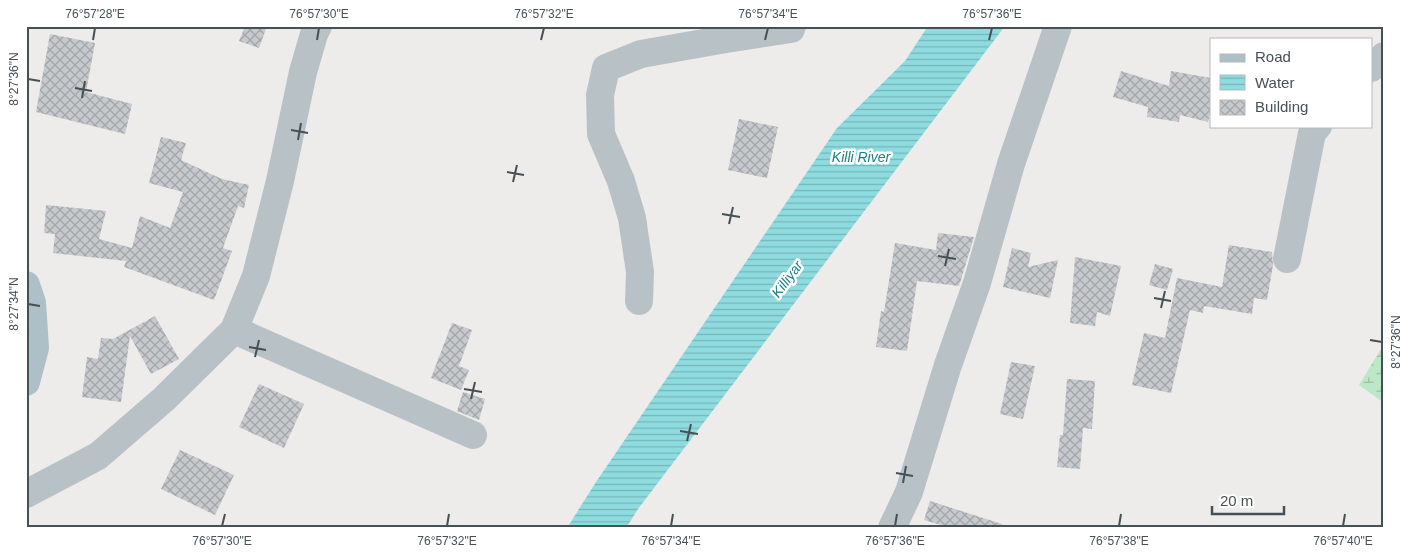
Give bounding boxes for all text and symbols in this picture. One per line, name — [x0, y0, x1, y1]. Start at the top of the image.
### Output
text: 76°57'28"E — [65, 7, 125, 21]
text: 76°57'30"E — [289, 7, 349, 21]
text: 76°57'32"E — [514, 7, 574, 21]
text: 76°57'34"E — [738, 7, 798, 21]
text: 76°57'36"E — [962, 7, 1022, 21]
legend — [1210, 38, 1372, 128]
text: Road — [1255, 48, 1291, 65]
text: 8°27'36"N — [7, 52, 21, 106]
text: Water — [1255, 74, 1294, 91]
text: Building — [1255, 98, 1308, 115]
water label: Killi River — [832, 149, 892, 165]
water label: Killiyar — [768, 257, 807, 300]
text: 8°27'34"N — [7, 277, 21, 331]
text: 8°27'36"N — [1389, 315, 1403, 369]
scale bar — [1212, 484, 1285, 516]
text: 20 m — [1220, 492, 1253, 509]
text: 76°57'30"E — [192, 534, 252, 548]
text: 76°57'32"E — [417, 534, 477, 548]
text: 76°57'34"E — [641, 534, 701, 548]
text: 76°57'36"E — [865, 534, 925, 548]
text: 76°57'38"E — [1089, 534, 1149, 548]
text: 76°57'40"E — [1313, 534, 1373, 548]

